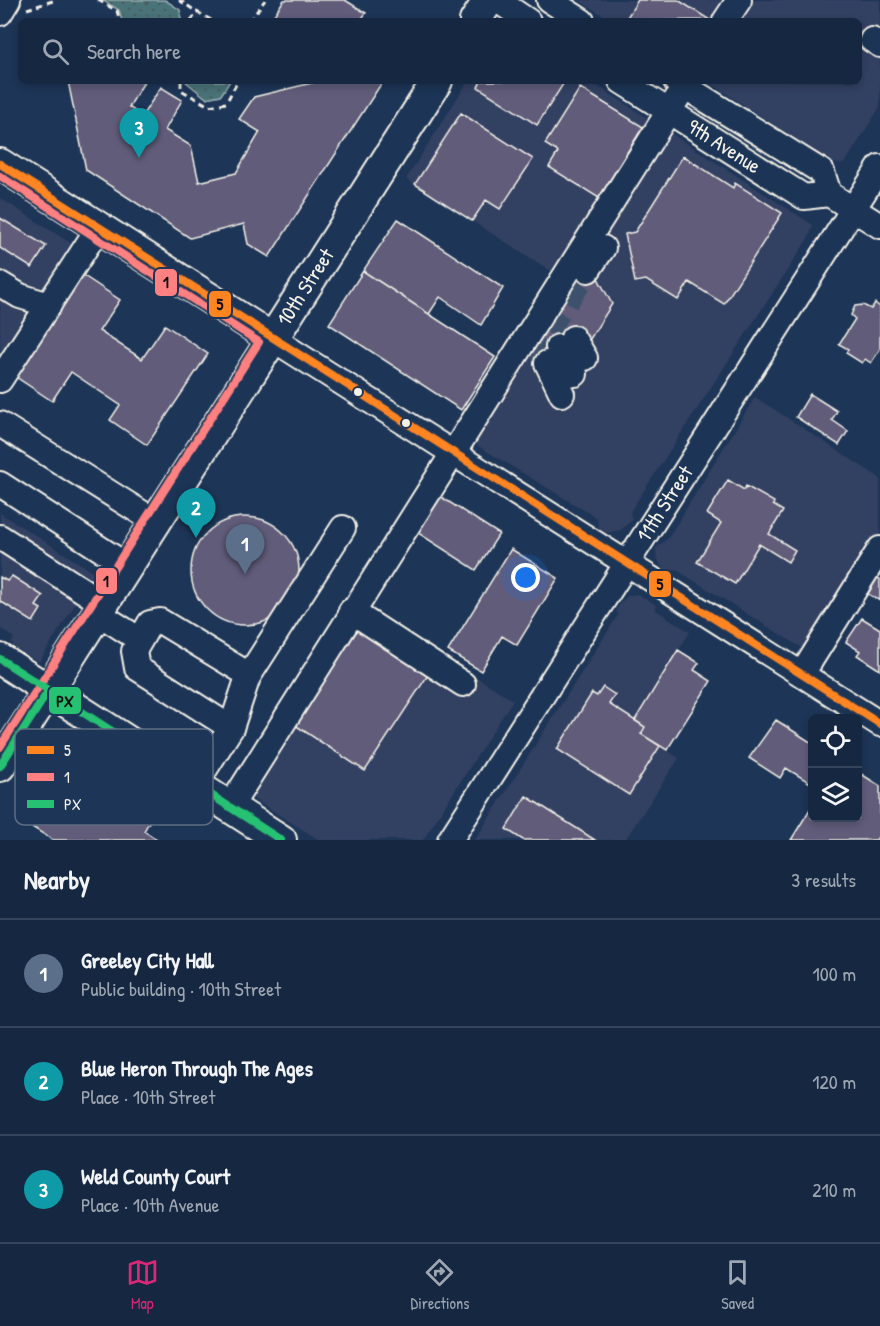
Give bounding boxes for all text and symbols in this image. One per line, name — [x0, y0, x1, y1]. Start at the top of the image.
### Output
search box — [18, 18, 862, 84]
icon: search — [39, 35, 72, 68]
text: Search here — [87, 36, 181, 66]
pin: 3 — [120, 108, 158, 158]
street label: 9th Avenue — [682, 112, 767, 180]
street label: 10th Street — [269, 242, 341, 331]
line badge: 1 — [154, 268, 178, 297]
text: 1 — [163, 271, 169, 293]
line badge: 5 — [208, 290, 232, 318]
text: 5 — [217, 293, 224, 315]
unlabelled marker — [352, 386, 364, 398]
unlabelled marker — [400, 417, 412, 429]
street label: 11th Street — [629, 459, 700, 547]
pin: 2 — [176, 488, 216, 538]
pin: 1 — [226, 524, 264, 574]
your location — [511, 563, 540, 592]
line badge: 1 — [95, 567, 118, 595]
text: 1 — [103, 570, 109, 592]
line badge: 5 — [648, 570, 672, 598]
text: 5 — [657, 573, 664, 595]
line badge: PX — [48, 686, 82, 715]
text: PX — [56, 690, 74, 712]
map controls — [808, 714, 862, 822]
button: locate — [808, 714, 862, 768]
legend — [15, 729, 213, 825]
text: 5 — [64, 739, 71, 761]
text: 1 — [64, 766, 70, 788]
button: layers — [808, 768, 862, 822]
text: PX — [64, 793, 82, 815]
text: Nearby — [24, 862, 90, 897]
text: 3 results — [791, 866, 856, 893]
text: Greeley City Hall — [81, 945, 214, 975]
text: 1 — [40, 960, 47, 987]
text: 100 m — [813, 960, 856, 987]
text: Public building · 10th Street — [81, 975, 281, 1002]
text: Blue Heron Through The Ages — [81, 1053, 313, 1083]
text: 2 — [39, 1068, 48, 1095]
text: 120 m — [812, 1068, 856, 1095]
text: Place · 10th Street — [81, 1083, 215, 1110]
text: Weld County Court — [81, 1161, 230, 1191]
text: 3 — [39, 1176, 48, 1203]
text: 210 m — [812, 1176, 856, 1203]
text: Place · 10th Avenue — [81, 1191, 220, 1218]
tab: Map — [126, 1256, 159, 1314]
tab: Directions — [411, 1256, 469, 1314]
tab: Saved — [721, 1256, 754, 1314]

